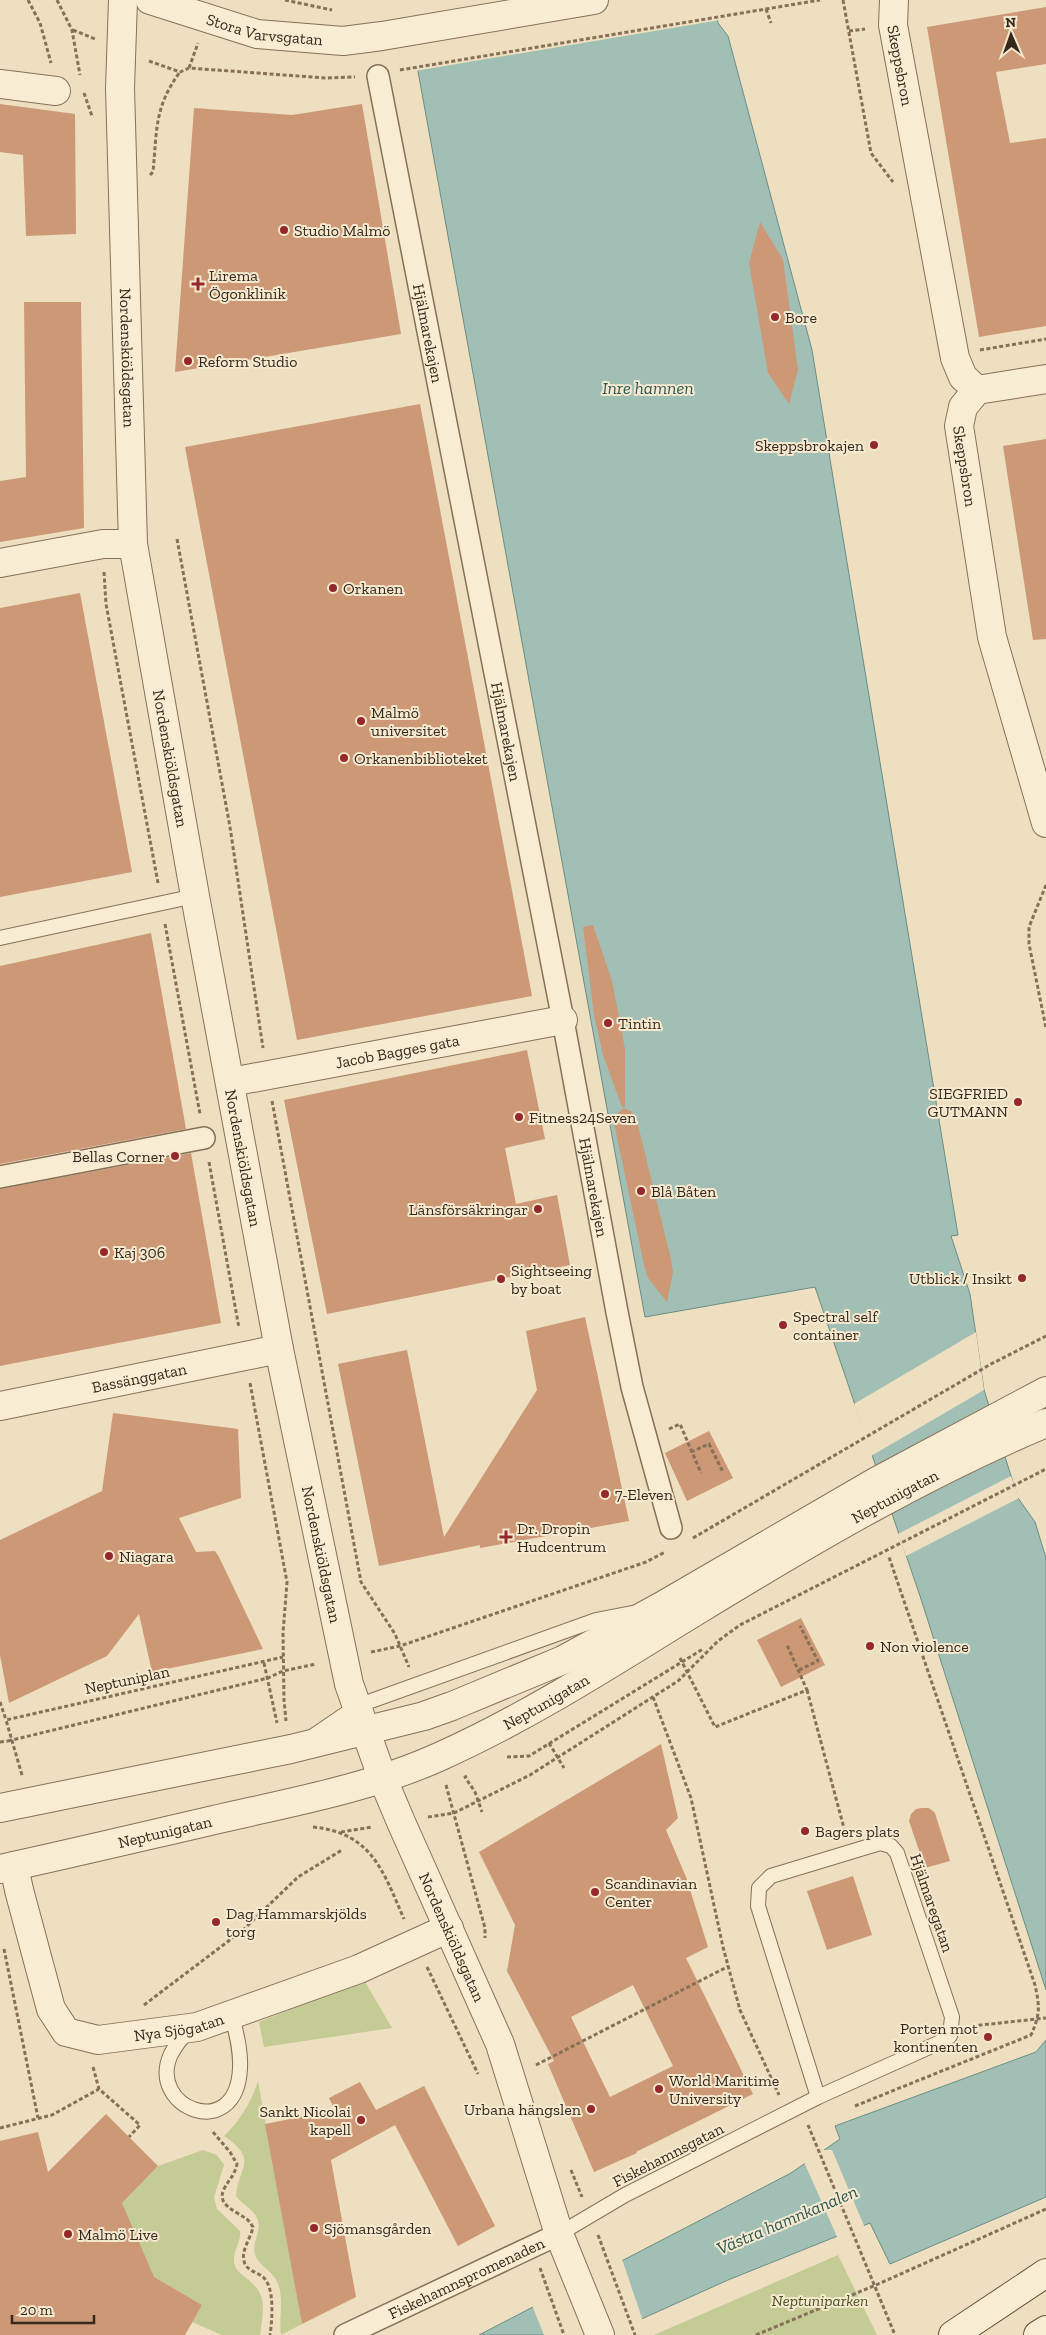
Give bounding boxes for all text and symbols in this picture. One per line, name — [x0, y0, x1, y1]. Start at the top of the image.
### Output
street label: Stora Varvsgatan — [204, 9, 324, 49]
north arrow — [986, 10, 1036, 60]
text: N — [1005, 14, 1017, 31]
street label: Skeppsbron — [884, 24, 917, 108]
place label: Studio Malmö — [294, 221, 391, 240]
marker: Studio Malmö — [278, 224, 290, 236]
place label: Lirema Ögonklinik — [209, 266, 286, 303]
marker: Lirema Ögonklinik — [191, 277, 205, 291]
street label: Hjälmarekajen — [409, 282, 448, 385]
street label: Nordenskiöldsgatan — [116, 288, 139, 429]
place label: Bore — [785, 308, 817, 327]
marker: Bore — [769, 311, 781, 323]
place label: Reform Studio — [198, 352, 297, 371]
marker: Reform Studio — [182, 355, 194, 367]
water label: Inre hamnen — [602, 377, 694, 399]
street label: Skeppsbron — [950, 424, 981, 509]
place label: Skeppsbrokajen — [755, 436, 865, 455]
marker: Skeppsbrokajen — [868, 439, 880, 451]
place label: Orkanen — [343, 579, 404, 598]
marker: Orkanen — [327, 582, 339, 594]
street label: Hjälmarekajen — [487, 680, 526, 783]
street label: Nordenskiöldsgatan — [149, 688, 192, 830]
place label: Malmö universitet — [371, 703, 446, 740]
marker: Malmö universitet — [355, 715, 367, 727]
place label: Orkanenbiblioteket — [354, 749, 488, 768]
marker: Orkanenbiblioteket — [338, 752, 350, 764]
place label: Tintin — [618, 1014, 662, 1033]
marker: Tintin — [602, 1017, 614, 1029]
street label: Jacob Bagges gata — [334, 1030, 461, 1072]
place label: SIEGFRIED GUTMANN — [927, 1084, 1008, 1121]
street label: Nordenskiöldsgatan — [222, 1088, 266, 1229]
marker: SIEGFRIED GUTMANN — [1012, 1096, 1024, 1108]
place label: Fitness24Seven — [529, 1108, 637, 1127]
marker: Fitness24Seven — [513, 1111, 525, 1123]
street label: Hjälmarekajen — [575, 1136, 613, 1239]
place label: Bellas Corner — [72, 1147, 165, 1166]
marker: Bellas Corner — [169, 1150, 181, 1162]
place label: Blå Båten — [651, 1182, 717, 1201]
marker: Blå Båten — [635, 1185, 647, 1197]
place label: Länsförsäkringar — [409, 1200, 528, 1219]
marker: Länsförsäkringar — [532, 1203, 544, 1215]
place label: Kaj 306 — [114, 1243, 165, 1262]
marker: Kaj 306 — [98, 1246, 110, 1258]
place label: Sightseeing by boat — [510, 1261, 592, 1298]
place label: Utblick / Insikt — [909, 1269, 1012, 1288]
marker: Utblick / Insikt — [1016, 1272, 1028, 1284]
marker: Sightseeing by boat — [495, 1273, 507, 1285]
place label: Spectral self container — [793, 1307, 879, 1344]
marker: Spectral self container — [777, 1319, 789, 1331]
street label: Bassänggatan — [90, 1358, 189, 1397]
street label: Neptunigatan — [848, 1465, 942, 1527]
street label: Nordenskiöldsgatan — [298, 1484, 346, 1625]
place label: 7-Eleven — [615, 1485, 674, 1504]
marker: 7-Eleven — [599, 1488, 611, 1500]
place label: Dr. Dropin Hudcentrum — [517, 1519, 606, 1556]
marker: Dr. Dropin Hudcentrum — [499, 1530, 513, 1544]
place label: Niagara — [119, 1547, 174, 1566]
marker: Niagara — [103, 1550, 115, 1562]
place label: Non violence — [880, 1637, 969, 1656]
marker: Non violence — [864, 1640, 876, 1652]
street label: Neptuniplan — [83, 1662, 172, 1698]
street label: Neptunigatan — [500, 1669, 593, 1733]
street label: Neptunigatan — [116, 1811, 214, 1852]
place label: Bagers plats — [815, 1822, 900, 1841]
marker: Bagers plats — [799, 1825, 811, 1837]
street label: Hjälmaregatan — [906, 1851, 958, 1956]
street label: Nordenskiöldsgatan — [415, 1869, 490, 2005]
place label: Scandinavian Center — [605, 1874, 698, 1911]
marker: Scandinavian Center — [589, 1886, 601, 1898]
place label: Dag Hammarskjölds torg — [226, 1904, 367, 1941]
marker: Dag Hammarskjölds torg — [210, 1916, 222, 1928]
street label: Nya Sjögatan — [133, 2009, 227, 2045]
place label: Porten mot kontinenten — [894, 2019, 979, 2056]
marker: Porten mot kontinenten — [982, 2031, 994, 2043]
place label: World Maritime University — [669, 2071, 779, 2108]
marker: World Maritime University — [653, 2083, 665, 2095]
place label: Urbana hängslen — [464, 2100, 582, 2119]
place label: Sankt Nicolai kapell — [260, 2102, 352, 2139]
marker: Urbana hängslen — [585, 2103, 597, 2115]
marker: Sankt Nicolai kapell — [355, 2114, 367, 2126]
street label: Fiskehamnsgatan — [609, 2118, 727, 2191]
water label: Västra hamnkanalen — [713, 2180, 861, 2260]
place label: Sjömansgården — [324, 2219, 432, 2238]
marker: Sjömansgården — [308, 2222, 320, 2234]
place label: Malmö Live — [78, 2225, 158, 2244]
marker: Malmö Live — [62, 2228, 74, 2240]
street label: Fiskehamnspromenaden — [385, 2233, 548, 2323]
park label: Neptuniparken — [772, 2291, 868, 2310]
scale bar — [12, 2292, 95, 2324]
text: 20 m — [20, 2301, 53, 2319]

